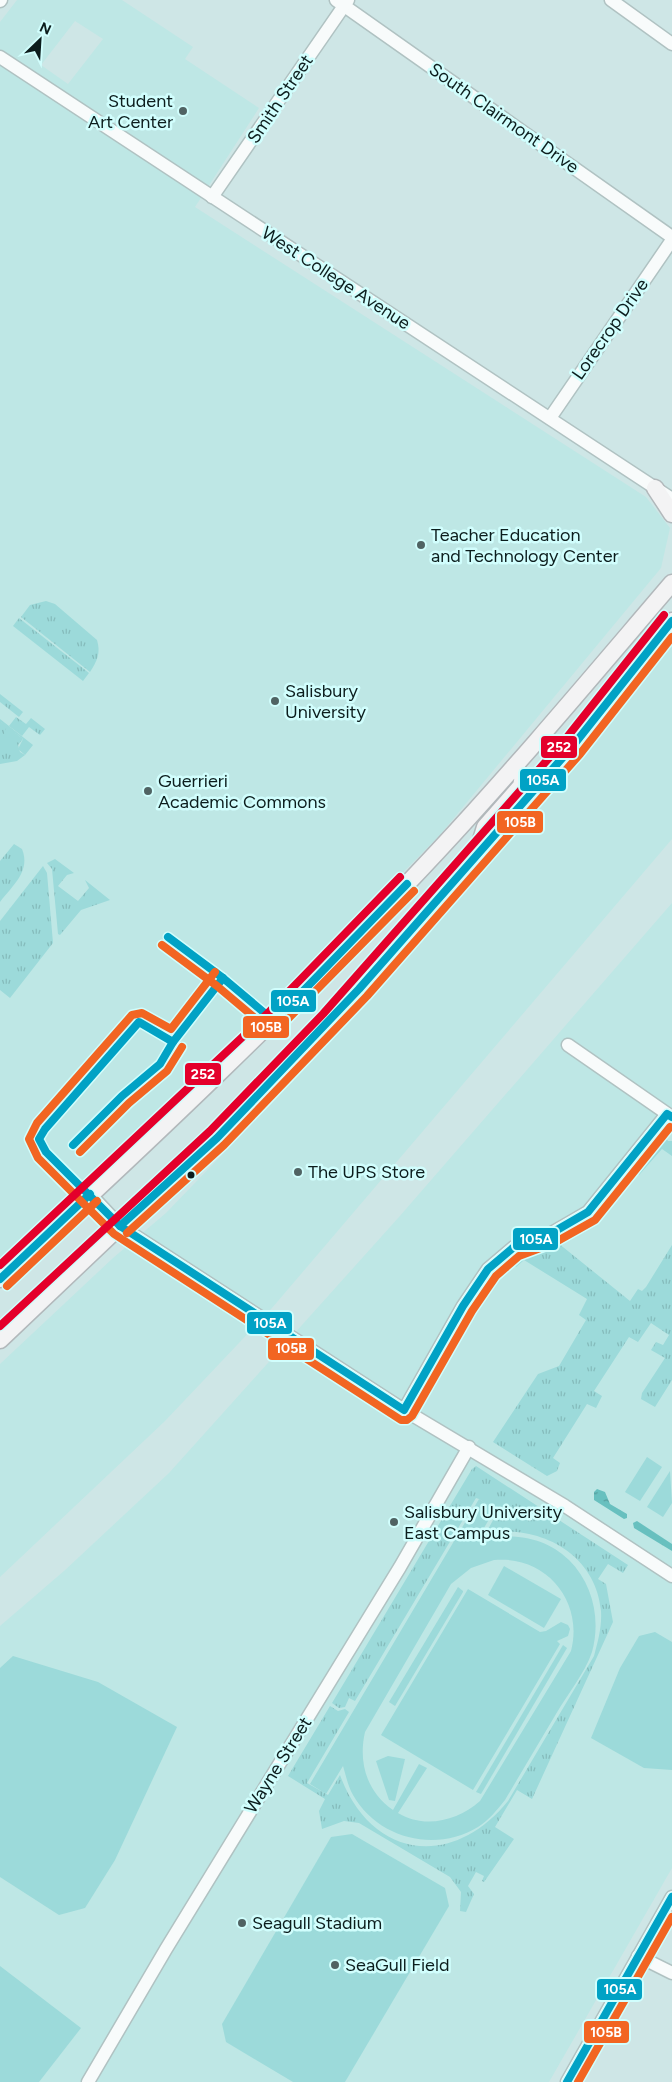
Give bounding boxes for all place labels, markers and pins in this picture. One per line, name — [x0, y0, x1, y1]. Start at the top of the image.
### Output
place label: Student Art Center — [88, 90, 173, 133]
marker: Student Art Center — [177, 105, 189, 117]
place label: Teacher Education and Technology Center — [431, 524, 619, 567]
marker: Teacher Education and Technology Center — [415, 539, 427, 551]
place label: Salisbury University — [285, 680, 366, 723]
marker: Salisbury University — [269, 695, 281, 707]
place label: Guerrieri Academic Commons — [158, 770, 326, 813]
marker: Guerrieri Academic Commons — [142, 785, 154, 797]
place label: The UPS Store — [308, 1161, 425, 1183]
marker: The UPS Store — [292, 1166, 304, 1178]
unlabelled marker — [186, 1170, 196, 1180]
place label: Salisbury University East Campus — [404, 1501, 563, 1544]
marker: Salisbury University East Campus — [388, 1516, 400, 1528]
place label: Seagull Stadium — [252, 1912, 382, 1934]
marker: Seagull Stadium — [236, 1917, 248, 1929]
place label: SeaGull Field — [345, 1954, 449, 1976]
marker: SeaGull Field — [329, 1959, 341, 1971]

